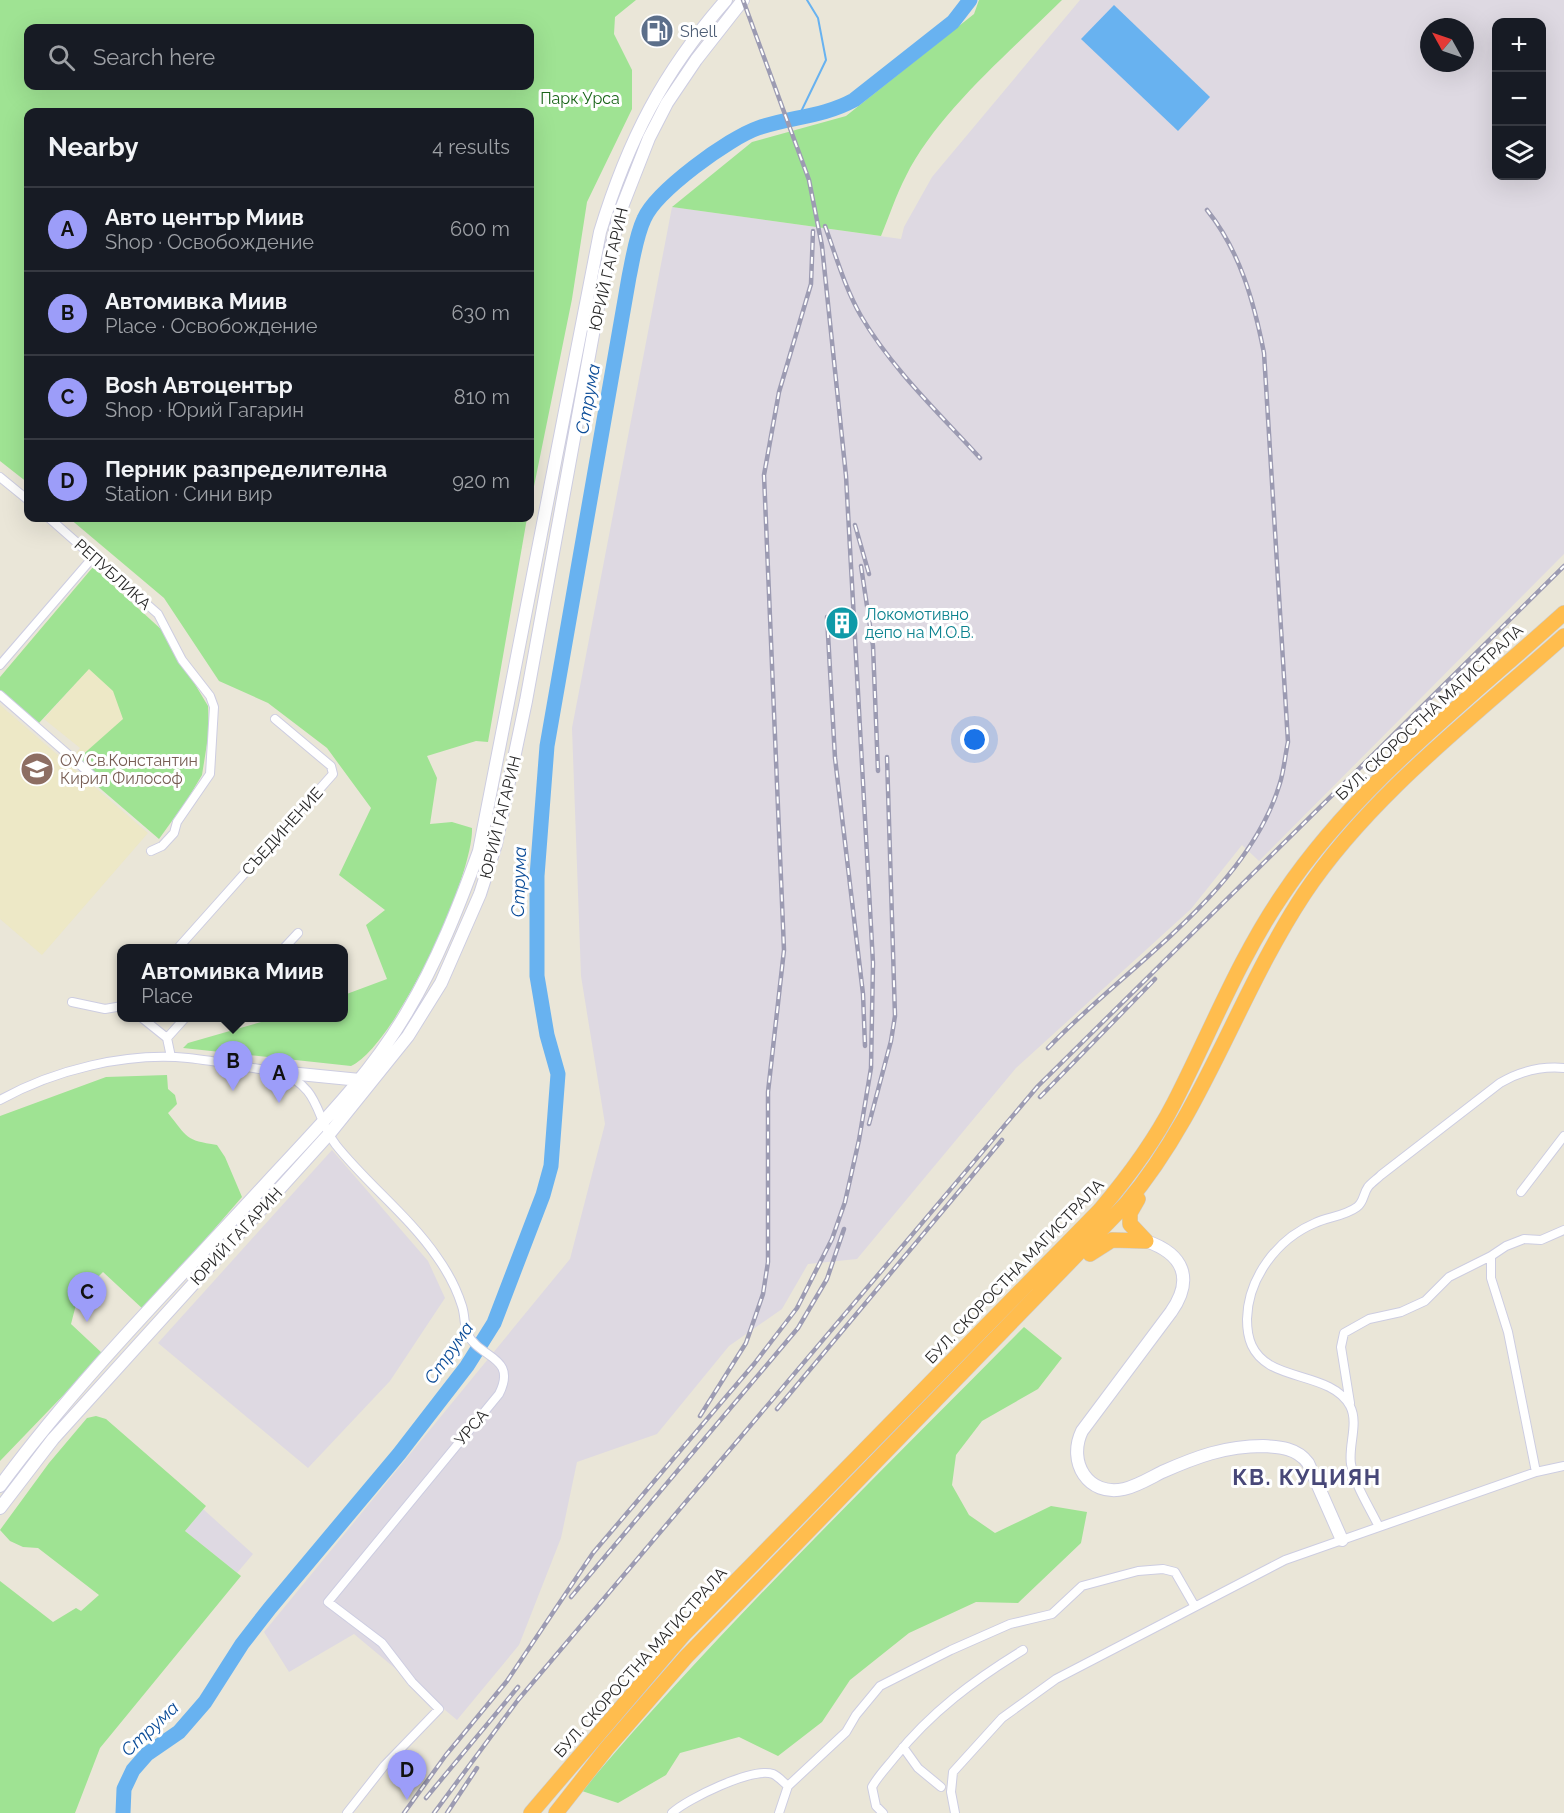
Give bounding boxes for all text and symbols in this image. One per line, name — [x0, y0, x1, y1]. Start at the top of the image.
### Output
fuel station icon: Shell — [639, 13, 675, 49]
north arrow — [1420, 18, 1474, 72]
map controls — [1492, 18, 1546, 180]
button: + — [1492, 18, 1546, 72]
place label: Shell — [680, 22, 718, 41]
search box — [24, 24, 534, 90]
icon: search — [45, 41, 78, 74]
text: Search here — [93, 44, 215, 70]
button: − — [1492, 72, 1546, 126]
park label: Парк Урса — [540, 89, 620, 108]
button: layers — [1492, 126, 1546, 180]
text: Nearby — [48, 132, 138, 162]
text: 4 results — [432, 135, 510, 159]
text: Авто център Миив — [105, 204, 304, 230]
street label: ЮРИЙ ГАГАРИН — [585, 206, 632, 333]
text: A — [61, 217, 74, 241]
text: 600 m — [450, 217, 510, 241]
text: Shop · Освобождение — [105, 230, 314, 254]
text: Автомивка Миив — [105, 288, 287, 314]
text: B — [61, 301, 74, 325]
text: 630 m — [452, 301, 510, 325]
text: Place · Освобождение — [105, 314, 317, 338]
water label: Струма — [571, 362, 604, 436]
text: Bosh Автоцентър — [105, 372, 293, 398]
text: C — [61, 385, 74, 409]
text: 810 m — [454, 385, 510, 409]
text: Shop · Юрий Гагарин — [105, 398, 304, 422]
text: Перник разпределителна — [105, 456, 387, 482]
text: D — [60, 469, 75, 493]
text: 920 m — [452, 469, 510, 493]
text: Station · Сини вир — [105, 482, 272, 506]
street label: РЕПУБЛИКА — [71, 535, 155, 614]
building icon: Локомотивно депо на М.О.В. — [824, 605, 860, 641]
place label: Локомотивно депо на М.О.В. — [865, 605, 974, 642]
street label: БУЛ. СКОРОСТНА МАГИСТРАЛА — [1332, 620, 1527, 804]
your location — [960, 725, 989, 754]
school or university icon: ОУ Св.Константин Кирил Философ — [19, 751, 55, 787]
place label: ОУ Св.Константин Кирил Философ — [60, 751, 198, 788]
street label: ЮРИЙ ГАГАРИН — [476, 754, 525, 881]
street label: СЪЕДИНЕНИЕ — [238, 783, 327, 879]
water label: Струма — [507, 846, 530, 918]
popup — [117, 944, 348, 1022]
text: Автомивка Миив — [141, 958, 324, 984]
text: Place — [141, 984, 193, 1008]
pin: B — [214, 1042, 252, 1091]
pin: A — [260, 1054, 298, 1103]
street label: БУЛ. СКОРОСТНА МАГИСТРАЛА — [921, 1175, 1108, 1367]
street label: ЮРИЙ ГАГАРИН — [186, 1184, 286, 1289]
pin: C — [68, 1272, 106, 1322]
water label: Струма — [420, 1318, 478, 1388]
street label: УРСА — [451, 1405, 492, 1449]
district label: КВ. КУЦИЯН — [1232, 1464, 1382, 1490]
street label: БУЛ. СКОРОСТНА МАГИСТРАЛА — [550, 1563, 731, 1761]
water label: Струма — [117, 1697, 183, 1760]
pin: D — [388, 1750, 426, 1800]

